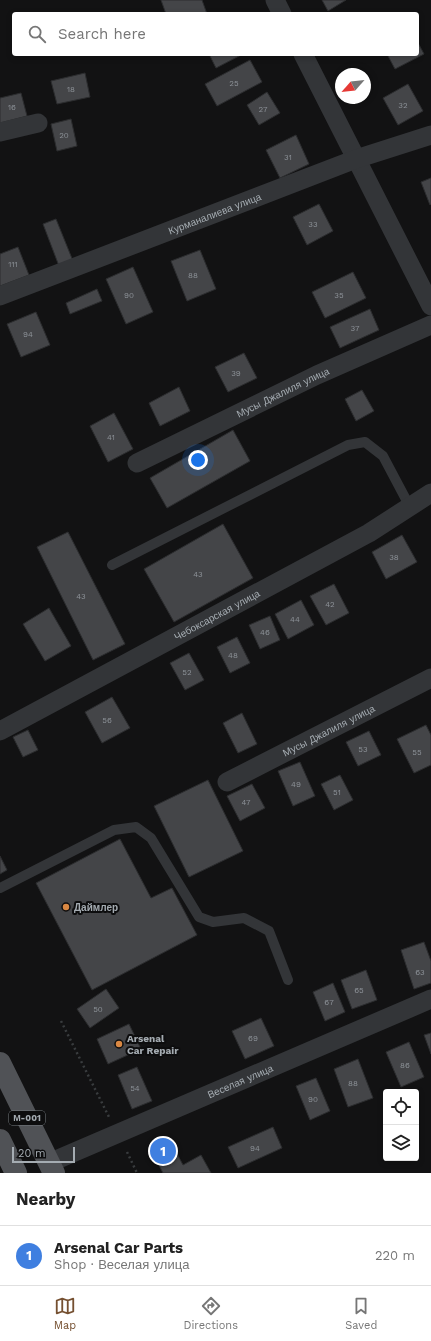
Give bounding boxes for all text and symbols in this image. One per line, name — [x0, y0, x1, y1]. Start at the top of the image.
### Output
search box — [12, 12, 419, 56]
icon: search — [26, 23, 48, 45]
text: Search here — [58, 25, 146, 43]
north arrow — [335, 68, 371, 104]
house number: 25 — [229, 79, 239, 88]
house number: 18 — [67, 85, 75, 94]
house number: 32 — [398, 101, 408, 110]
house number: 16 — [8, 103, 16, 112]
house number: 27 — [259, 105, 268, 114]
house number: 20 — [59, 131, 69, 140]
house number: 31 — [284, 153, 292, 162]
street label: Курманалиева улица — [167, 191, 263, 237]
house number: 33 — [308, 220, 318, 229]
house number: 111 — [8, 260, 18, 269]
house number: 88 — [188, 271, 198, 280]
house number: 90 — [124, 291, 134, 300]
house number: 35 — [334, 291, 344, 300]
house number: 37 — [351, 324, 360, 333]
house number: 94 — [23, 330, 33, 339]
street label: Мусы Джалиля улица — [235, 365, 331, 420]
house number: 39 — [231, 369, 241, 378]
house number: 41 — [107, 433, 115, 442]
your location — [188, 450, 208, 470]
house number: 38 — [389, 553, 399, 562]
house number: 43 — [193, 570, 203, 579]
street label: Чебоксарская улица — [172, 587, 262, 643]
house number: 43 — [76, 592, 86, 601]
house number: 42 — [325, 600, 335, 609]
house number: 44 — [290, 615, 300, 624]
house number: 46 — [260, 628, 270, 637]
house number: 48 — [228, 651, 238, 660]
house number: 52 — [182, 668, 192, 677]
street label: Мусы Джалиля улица — [281, 702, 377, 759]
house number: 56 — [102, 716, 112, 725]
house number: 53 — [358, 745, 368, 754]
house number: 55 — [412, 748, 422, 757]
house number: 49 — [291, 780, 301, 789]
house number: 51 — [333, 788, 341, 797]
house number: 47 — [242, 798, 251, 807]
marker: Даймлер — [61, 902, 71, 912]
place label: Даймлер — [74, 902, 118, 913]
house number: 63 — [415, 968, 425, 977]
house number: 65 — [354, 986, 364, 995]
house number: 67 — [324, 998, 334, 1007]
house number: 50 — [93, 1005, 103, 1014]
place label: Arsenal Car Repair — [127, 1033, 179, 1056]
house number: 69 — [248, 1034, 258, 1043]
marker: Arsenal Car Repair — [114, 1039, 124, 1049]
house number: 86 — [400, 1061, 410, 1070]
street label: Веселая улица — [206, 1062, 275, 1100]
house number: 88 — [348, 1079, 358, 1088]
house number: 54 — [130, 1084, 140, 1093]
map controls — [383, 1089, 419, 1161]
button: locate — [383, 1089, 419, 1125]
house number: 90 — [308, 1095, 318, 1104]
road number: М-001 — [9, 1111, 45, 1125]
button: layers — [383, 1125, 419, 1161]
pin: 1 — [150, 1136, 176, 1166]
house number: 94 — [250, 1144, 260, 1153]
scale bar — [12, 1145, 75, 1164]
text: 20 m — [18, 1147, 46, 1160]
text: Nearby — [16, 1189, 75, 1209]
text: Arsenal Car Parts — [54, 1239, 183, 1257]
text: 1 — [26, 1248, 32, 1263]
text: 220 m — [375, 1248, 415, 1263]
text: Shop · Веселая улица — [54, 1257, 189, 1272]
tab: Map — [54, 1295, 76, 1332]
tab: Directions — [184, 1295, 238, 1332]
tab: Saved — [345, 1295, 377, 1332]

